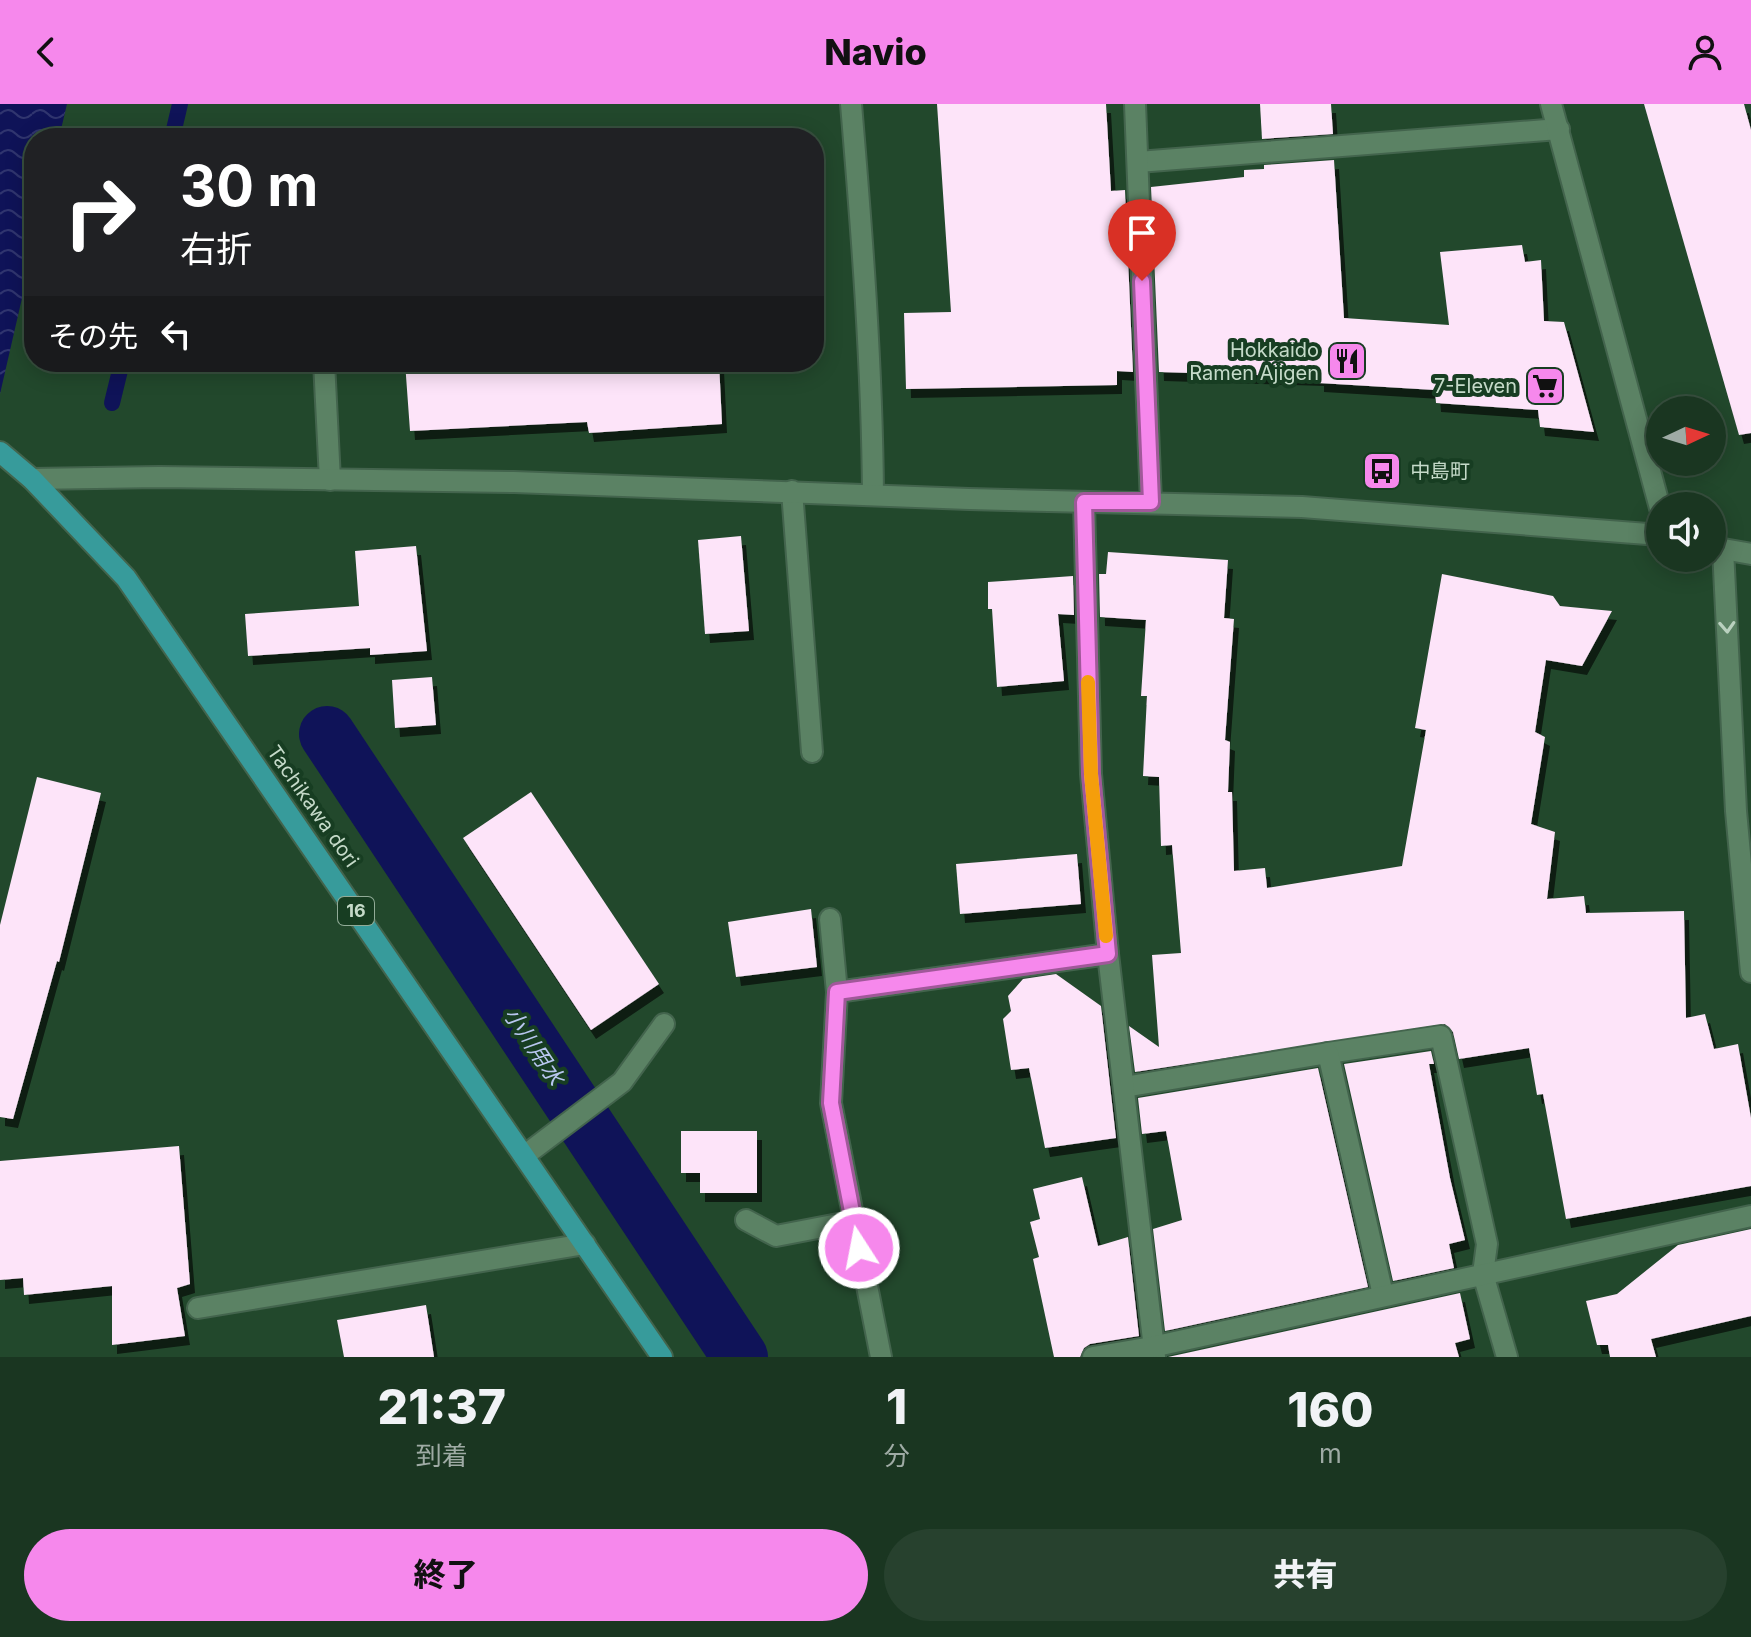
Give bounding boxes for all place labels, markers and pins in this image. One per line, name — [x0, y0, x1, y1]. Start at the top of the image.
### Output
pin — [1108, 199, 1176, 281]
place label: Hokkaido Ramen Ajigen — [1189, 338, 1319, 385]
restaurant icon: Hokkaido Ramen Ajigen — [1326, 340, 1368, 382]
supermarket icon: 7-Eleven — [1524, 365, 1566, 407]
place label: 7-Eleven — [1434, 374, 1517, 398]
bus stop icon: 中島町 — [1361, 450, 1403, 492]
place label: 中島町 — [1410, 459, 1470, 483]

